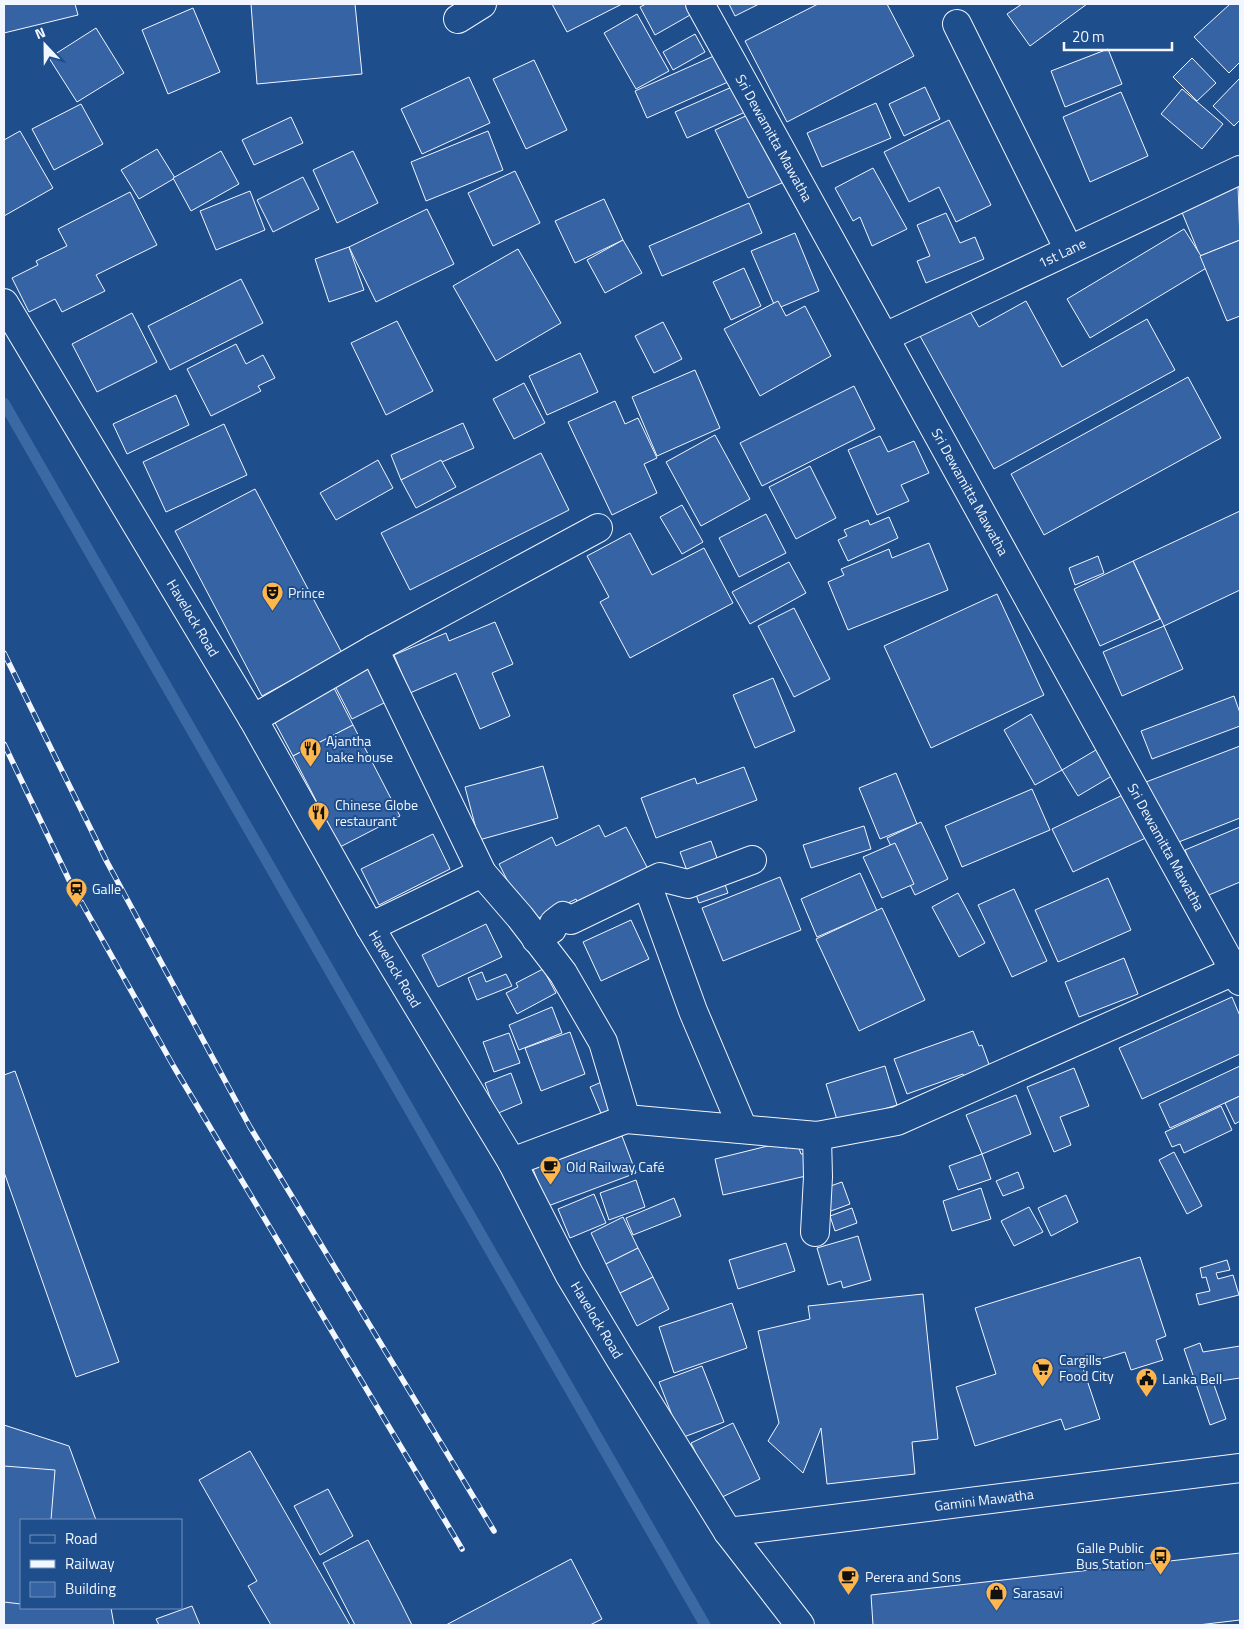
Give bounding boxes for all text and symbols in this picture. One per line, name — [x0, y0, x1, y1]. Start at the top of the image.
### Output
north arrow — [20, 20, 70, 70]
scale bar — [1064, 20, 1172, 52]
text: N — [32, 21, 48, 44]
text: 20 m — [1072, 25, 1105, 48]
street label: Sri Dewamitta Mawatha — [731, 70, 818, 205]
street label: 1st Lane — [1034, 232, 1089, 273]
street label: Sri Dewamitta Mawatha — [927, 424, 1014, 559]
street label: Havelock Road — [162, 575, 225, 660]
theatre icon: Prince — [260, 581, 284, 612]
place label: Prince — [288, 582, 325, 603]
place label: Ajantha bake house — [326, 730, 393, 767]
restaurant icon: Ajantha bake house — [298, 737, 322, 768]
street label: Sri Dewamitta Mawatha — [1123, 779, 1210, 914]
place label: Chinese Globe restaurant — [335, 794, 418, 831]
restaurant icon: Chinese Globe restaurant — [307, 801, 331, 832]
station icon: Galle — [64, 877, 88, 908]
place label: Galle — [92, 878, 121, 899]
street label: Havelock Road — [364, 926, 427, 1011]
cafe icon: Old Railway Café — [538, 1155, 562, 1186]
place label: Old Railway Café — [566, 1156, 665, 1177]
street label: Havelock Road — [566, 1277, 629, 1362]
place label: Cargills Food City — [1059, 1349, 1114, 1386]
supermarket icon: Cargills Food City — [1031, 1356, 1055, 1387]
public building icon: Lanka Bell — [1134, 1367, 1158, 1398]
place label: Lanka Bell — [1162, 1368, 1222, 1389]
street label: Gamini Mawatha — [933, 1483, 1035, 1516]
legend — [20, 1519, 182, 1609]
text: Road — [65, 1527, 97, 1550]
place label: Galle Public Bus Station — [1076, 1537, 1144, 1574]
bus stop icon: Galle Public Bus Station — [1148, 1544, 1172, 1575]
text: Railway — [65, 1552, 115, 1575]
cafe icon: Perera and Sons — [837, 1565, 861, 1596]
place label: Perera and Sons — [865, 1566, 961, 1587]
text: Building — [65, 1577, 116, 1600]
shop icon: Sarasavi — [985, 1581, 1009, 1612]
place label: Sarasavi — [1013, 1582, 1063, 1603]

